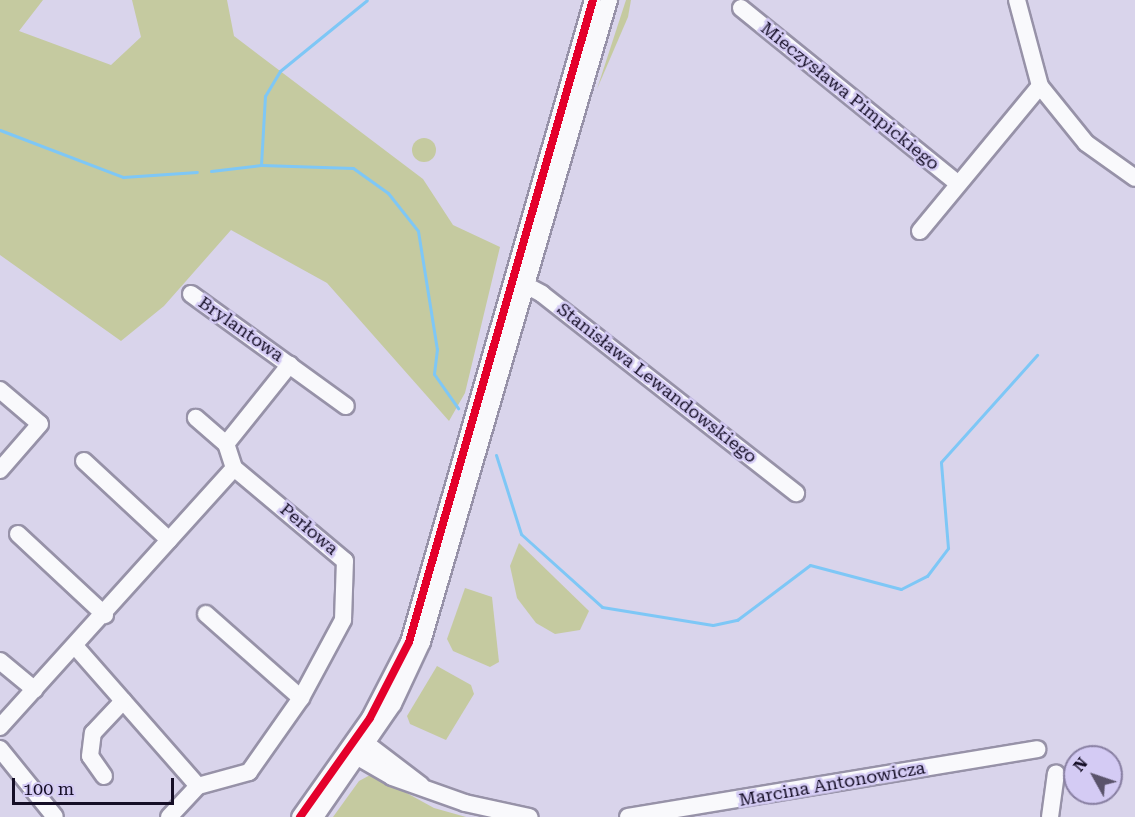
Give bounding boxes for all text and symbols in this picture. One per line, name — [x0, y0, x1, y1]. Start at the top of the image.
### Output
street label: Mieczysława Pimpickiego — [756, 17, 944, 175]
street label: Brylantowa — [194, 292, 288, 366]
street label: Stanisława Lewandowskiego — [553, 298, 761, 468]
street label: Perłowa — [276, 498, 342, 560]
north arrow — [1063, 745, 1123, 805]
text: N — [1069, 754, 1092, 775]
street label: Marcina Antonowicza — [737, 757, 927, 811]
scale bar — [15, 766, 177, 804]
text: 100 m — [23, 778, 74, 799]

